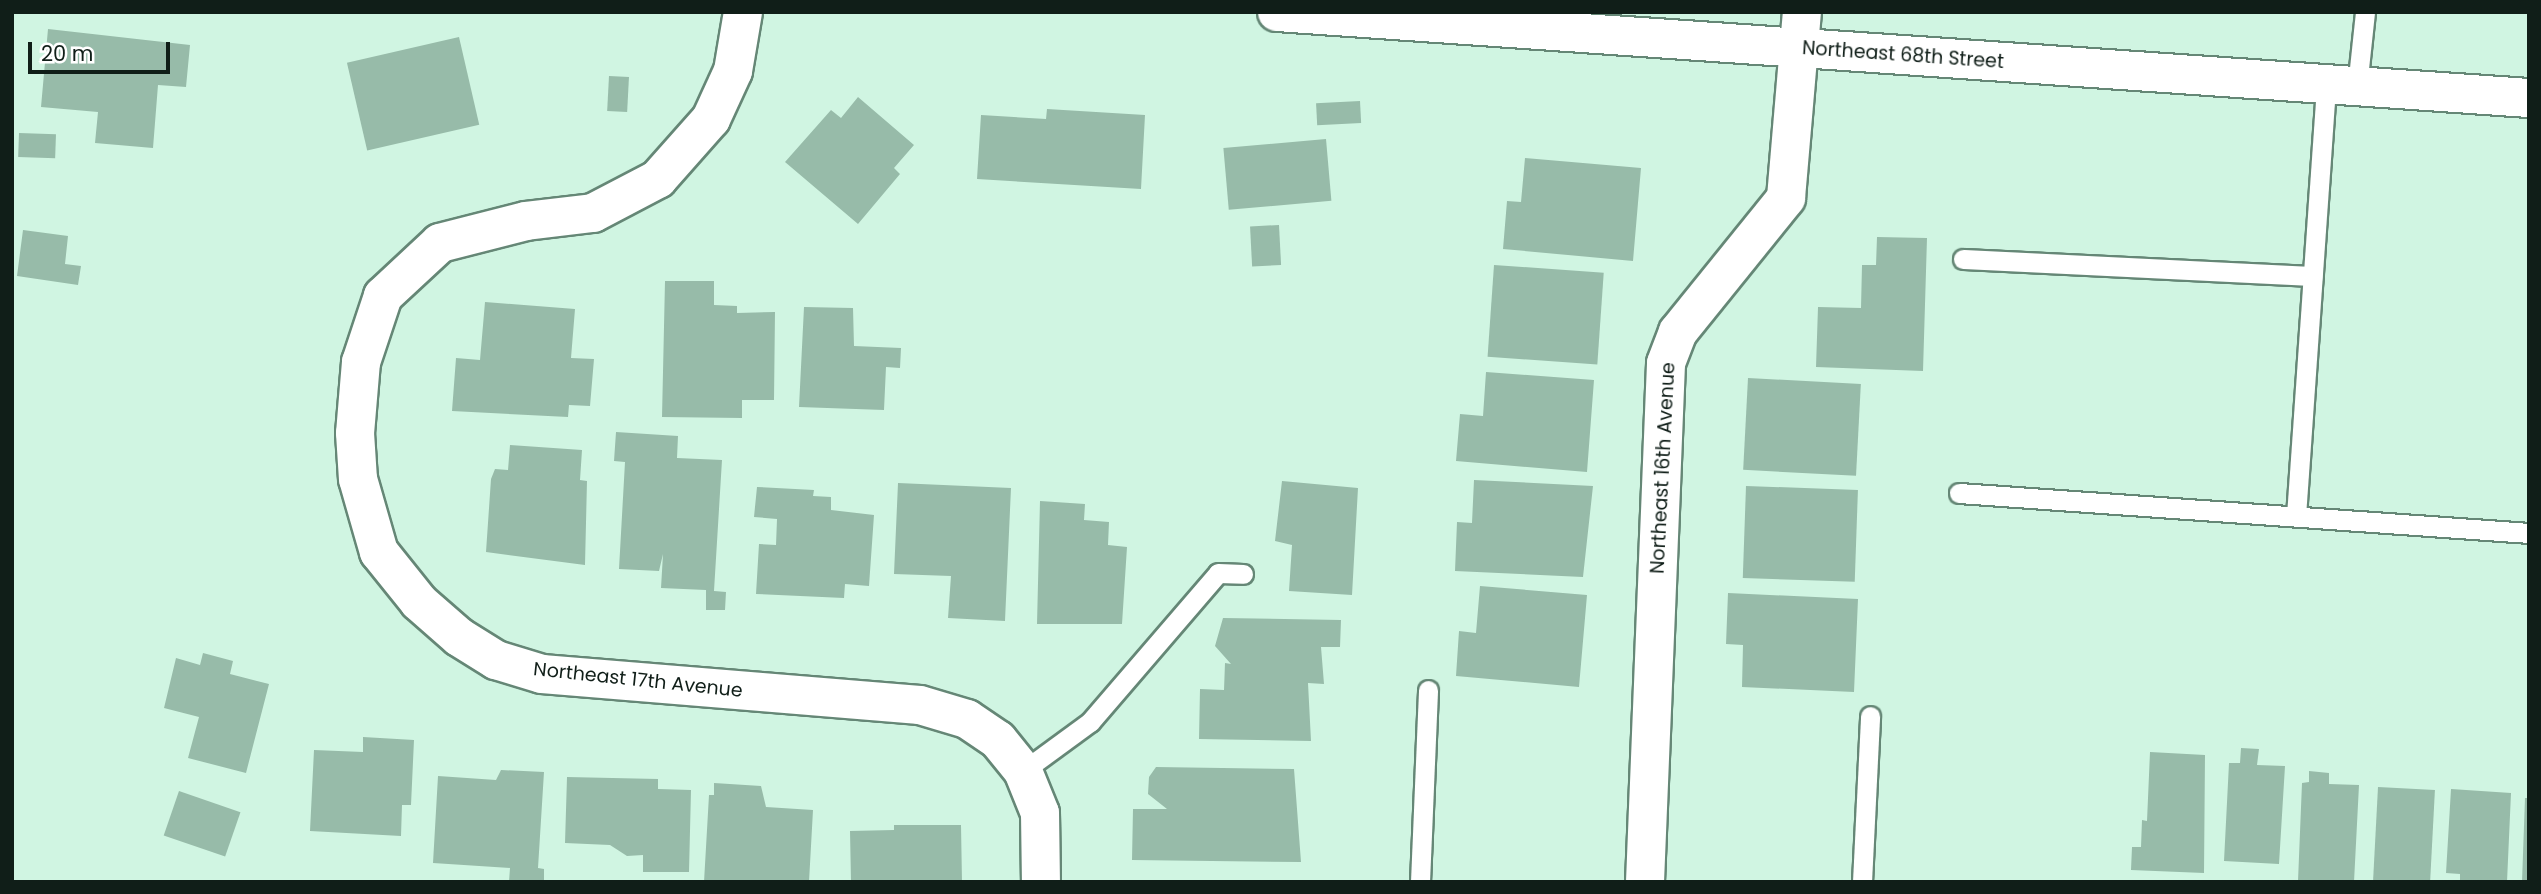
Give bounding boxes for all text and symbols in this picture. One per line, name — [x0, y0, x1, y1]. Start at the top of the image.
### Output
scale bar — [32, 28, 173, 72]
street label: Northeast 68th Street — [1801, 37, 2005, 73]
text: 20 m — [41, 39, 94, 68]
street label: Northeast 16th Avenue — [1646, 362, 1680, 574]
street label: Northeast 17th Avenue — [532, 658, 744, 702]

